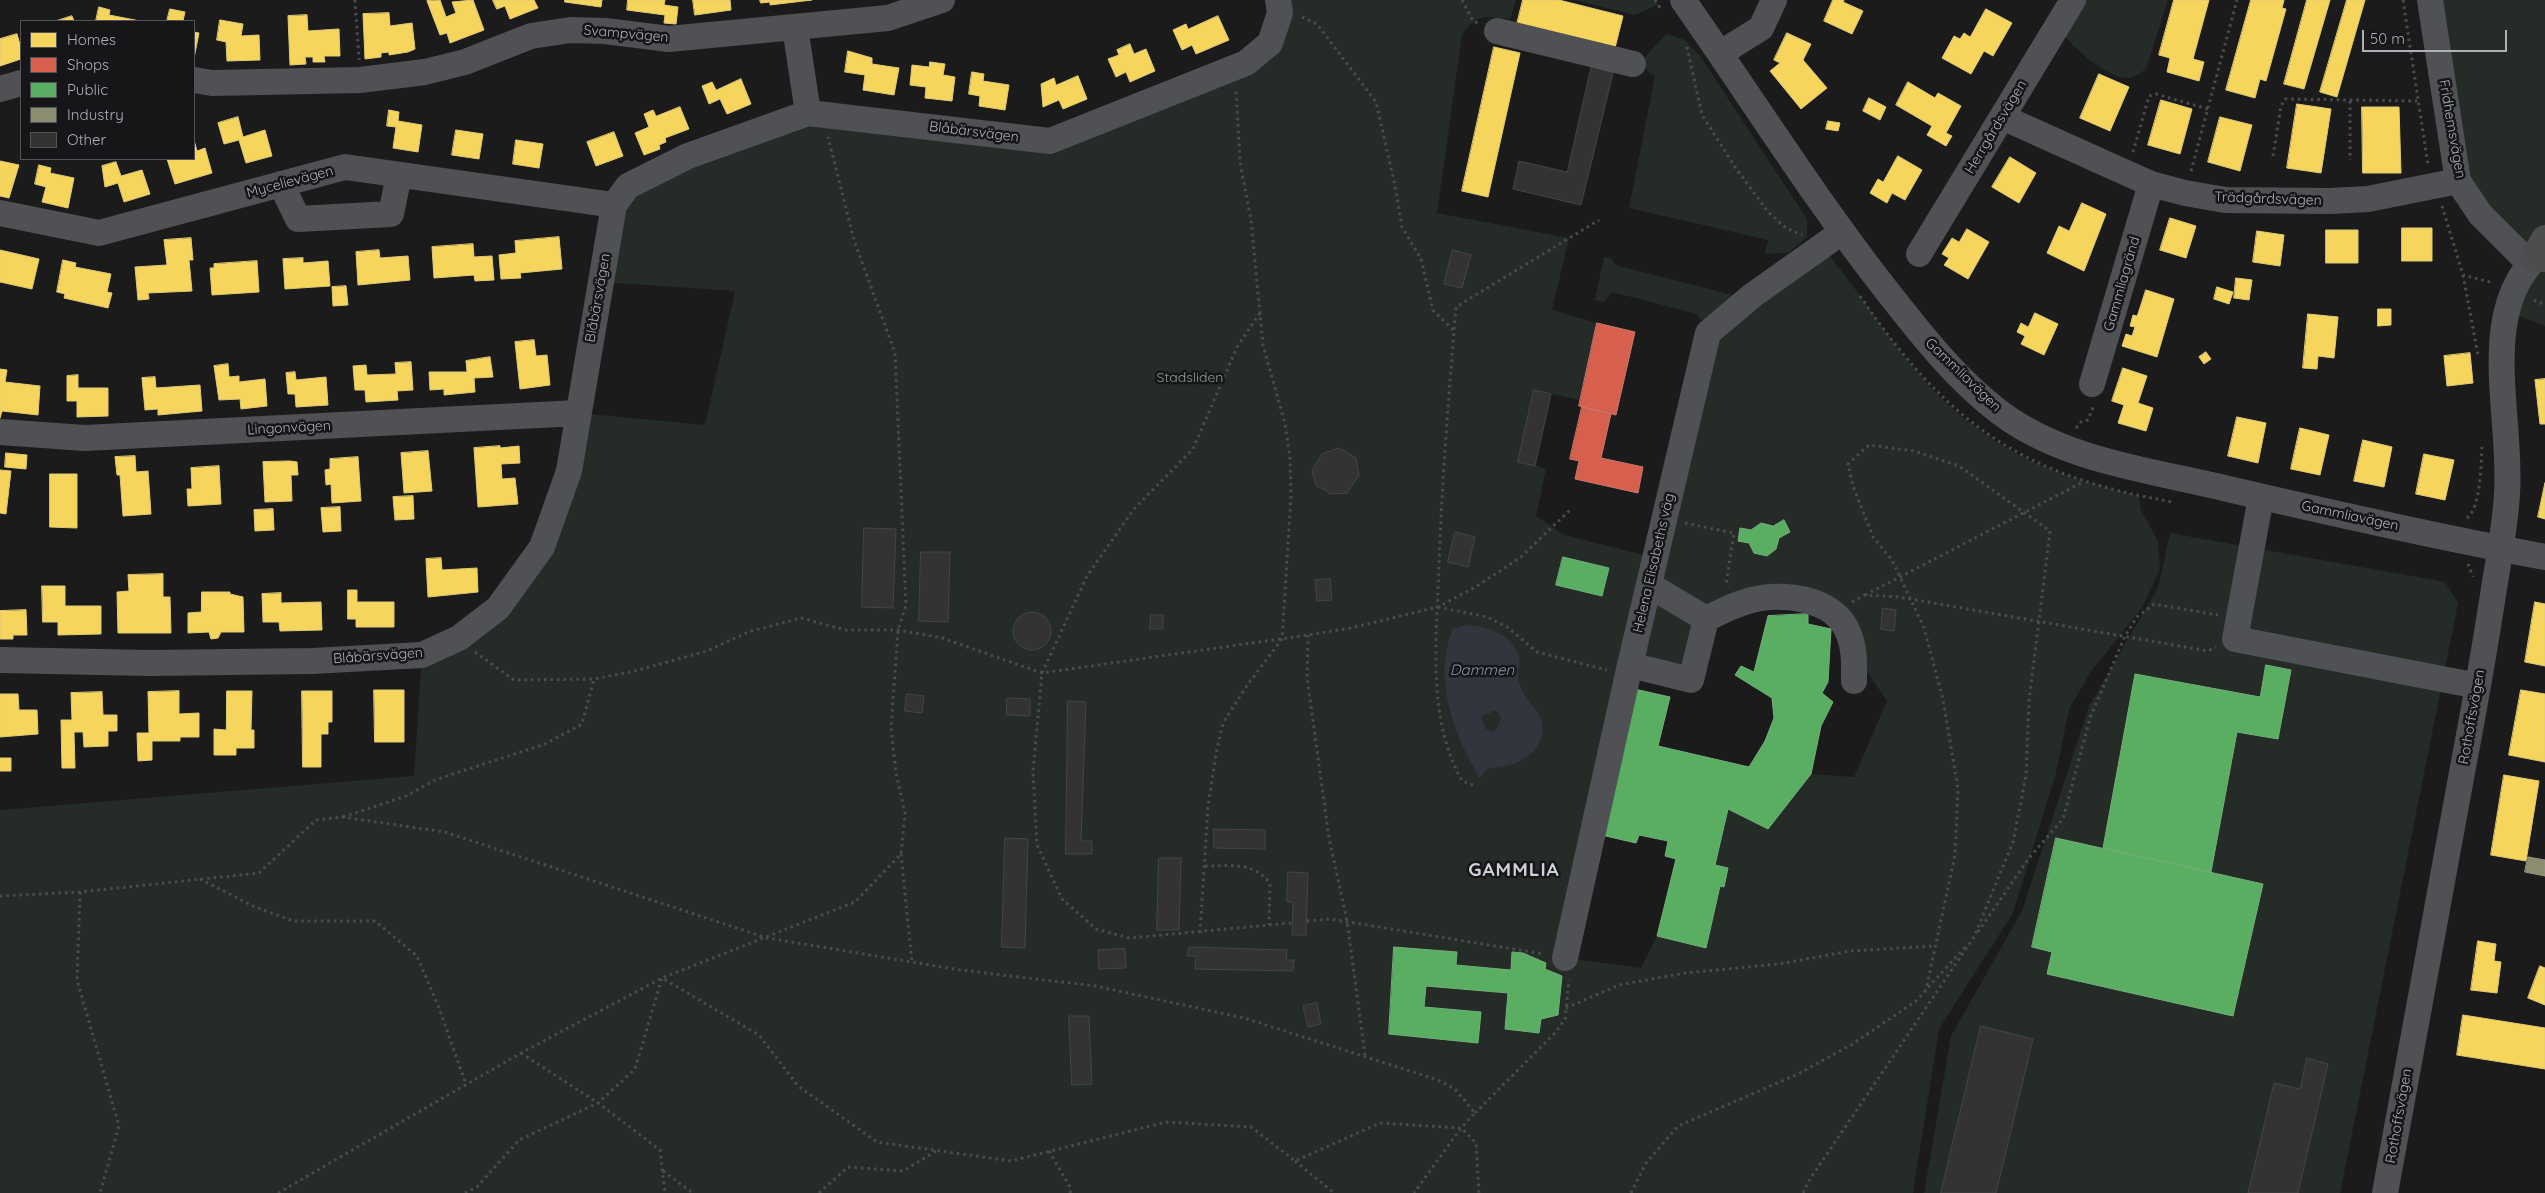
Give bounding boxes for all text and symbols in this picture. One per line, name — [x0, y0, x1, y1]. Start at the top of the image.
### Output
legend — [20, 20, 195, 160]
scale bar — [2365, 20, 2510, 52]
street label: Svampvägen — [583, 22, 669, 46]
text: 50 m — [2370, 29, 2405, 48]
text: Homes — [67, 30, 116, 49]
text: Shops — [67, 55, 109, 74]
street label: Herrgårdsvägen — [1961, 77, 2031, 177]
street label: Fridhemsvägen — [2435, 78, 2469, 180]
text: Public — [67, 80, 108, 99]
text: Industry — [67, 105, 124, 124]
street label: Blåbärsvägen — [928, 118, 1020, 146]
text: Other — [67, 130, 106, 149]
street label: Mycelievägen — [245, 162, 335, 202]
street label: Trädgårdsvägen — [2214, 189, 2322, 209]
street label: Gammliagränd — [2100, 235, 2144, 333]
street label: Blåbärsvägen — [582, 252, 614, 344]
street label: Gammliavägen — [1922, 335, 2004, 415]
park label: Stadsliden — [1157, 370, 1223, 386]
street label: Lingonvägen — [247, 417, 331, 439]
street label: Helena Elisabeths väg — [1630, 492, 1678, 634]
street label: Gammliavägen — [2300, 498, 2400, 534]
street label: Blåbärsvägen — [333, 644, 423, 668]
water label: Dammen — [1450, 661, 1514, 679]
street label: Rothoffsvägen — [2455, 668, 2489, 766]
district label: GAMMLIA — [1467, 859, 1561, 881]
street label: Rothoffsvägen — [2382, 1067, 2416, 1165]

